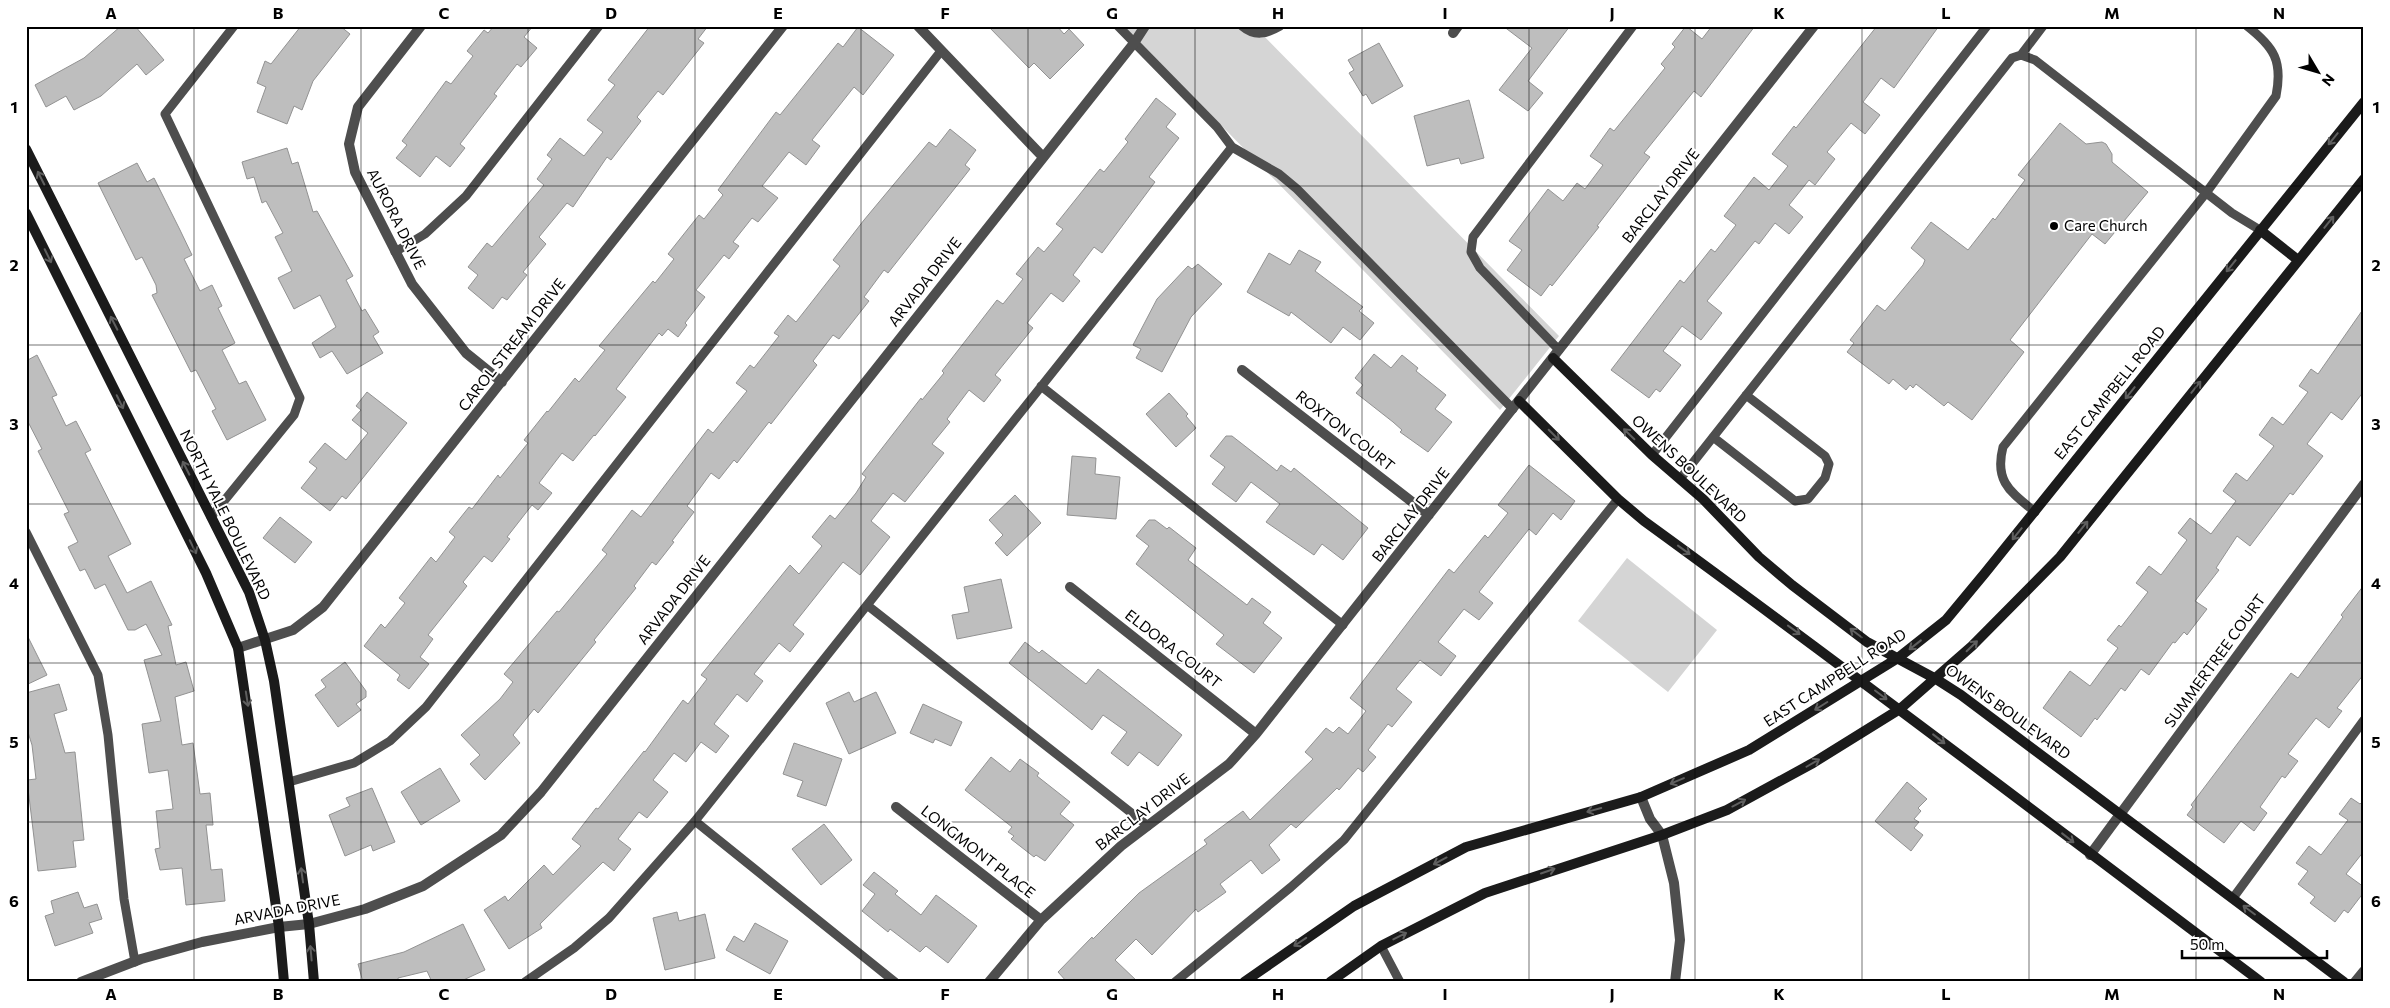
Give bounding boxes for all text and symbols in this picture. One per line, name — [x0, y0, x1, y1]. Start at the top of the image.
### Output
text: A — [105, 3, 117, 22]
text: B — [273, 3, 284, 22]
text: C — [439, 3, 450, 22]
text: D — [605, 3, 617, 22]
text: E — [773, 3, 783, 22]
text: F — [940, 3, 950, 22]
text: G — [1106, 3, 1118, 22]
text: H — [1272, 3, 1284, 22]
text: I — [1442, 3, 1448, 22]
text: J — [1609, 3, 1615, 22]
text: K — [1773, 3, 1785, 22]
text: L — [1941, 3, 1951, 22]
text: M — [2104, 3, 2120, 22]
text: N — [2273, 3, 2285, 22]
north arrow — [2292, 48, 2342, 98]
text: N — [2319, 71, 2339, 90]
text: 1 — [10, 97, 18, 116]
text: 1 — [2372, 97, 2380, 116]
one-way arrow — [2328, 133, 2339, 146]
street label: BARCLAY DRIVE — [1618, 145, 1703, 246]
street label: AURORA DRIVE — [364, 165, 430, 272]
one-way arrow — [36, 171, 45, 186]
place label: Care Church — [2064, 216, 2148, 234]
one-way arrow — [2324, 216, 2335, 229]
marker: Care Church — [2048, 220, 2060, 232]
street label: ARVADA DRIVE — [884, 233, 965, 329]
one-way arrow — [44, 248, 53, 263]
text: 2 — [9, 255, 19, 274]
text: 2 — [2371, 255, 2381, 274]
one-way arrow — [2226, 259, 2236, 273]
street label: CAROL STREAM DRIVE — [454, 274, 569, 414]
one-way arrow — [109, 316, 118, 331]
street label: EAST CAMPBELL ROAD — [2050, 322, 2169, 463]
one-way arrow — [2191, 381, 2202, 394]
street label: ROXTON COURT — [1293, 386, 1399, 475]
one-way arrow — [2124, 386, 2135, 399]
one-way arrow — [116, 394, 125, 409]
street label: OWENS BOULEVARD — [1629, 410, 1751, 526]
text: 3 — [9, 414, 19, 433]
text: 3 — [2371, 414, 2381, 433]
street label: NORTH YALE BOULEVARD — [177, 426, 275, 603]
one-way arrow — [1624, 428, 1636, 440]
one-way arrow — [1547, 429, 1559, 441]
one-way arrow — [181, 461, 191, 476]
street label: BARCLAY DRIVE — [1368, 464, 1453, 565]
one-way arrow — [2078, 521, 2089, 534]
one-way arrow — [2012, 527, 2023, 540]
one-way arrow — [189, 539, 198, 554]
one-way arrow — [1677, 544, 1690, 555]
street label: ARVADA DRIVE — [633, 551, 714, 647]
text: 4 — [9, 573, 19, 592]
text: 4 — [2371, 573, 2381, 592]
street label: SUMMERTREE COURT — [2160, 590, 2269, 730]
street label: ELDORA COURT — [1122, 605, 1226, 692]
street label: EAST CAMPBELL ROAD — [1760, 624, 1909, 730]
one-way arrow — [1787, 625, 1801, 635]
one-way arrow — [1850, 628, 1863, 639]
one-way arrow — [1909, 639, 1922, 650]
one-way arrow — [1966, 640, 1978, 652]
street label: OWENS BOULEVARD — [1943, 660, 2075, 763]
one-way arrow — [1874, 689, 1887, 700]
one-way arrow — [242, 691, 252, 707]
one-way arrow — [1814, 701, 1828, 711]
text: 5 — [9, 732, 19, 751]
text: 5 — [2371, 732, 2381, 751]
one-way arrow — [1932, 733, 1945, 744]
one-way arrow — [1805, 758, 1820, 768]
street label: BARCLAY DRIVE — [1092, 769, 1193, 854]
one-way arrow — [1670, 777, 1685, 787]
one-way arrow — [1732, 798, 1747, 808]
street label: LONGMONT PLACE — [918, 801, 1039, 901]
one-way arrow — [1586, 805, 1602, 815]
one-way arrow — [2061, 832, 2074, 843]
one-way arrow — [1433, 857, 1448, 866]
one-way arrow — [1540, 866, 1556, 875]
one-way arrow — [297, 868, 307, 884]
street label: ARVADA DRIVE — [232, 890, 342, 928]
text: 6 — [9, 891, 19, 910]
text: 6 — [2371, 891, 2381, 910]
one-way arrow — [2242, 905, 2256, 915]
scale bar — [2182, 928, 2328, 960]
one-way arrow — [1392, 931, 1407, 940]
text: 50 m — [2190, 935, 2224, 953]
one-way arrow — [1293, 937, 1307, 948]
one-way arrow — [307, 945, 316, 961]
text: A — [105, 984, 117, 1003]
text: B — [273, 984, 284, 1003]
text: C — [439, 984, 450, 1003]
text: D — [605, 984, 617, 1003]
text: E — [773, 984, 783, 1003]
text: F — [940, 984, 950, 1003]
text: G — [1106, 984, 1118, 1003]
text: H — [1272, 984, 1284, 1003]
text: I — [1442, 984, 1448, 1003]
text: J — [1609, 984, 1615, 1003]
text: K — [1773, 984, 1785, 1003]
text: L — [1941, 984, 1951, 1003]
text: M — [2104, 984, 2120, 1003]
text: N — [2273, 984, 2285, 1003]

